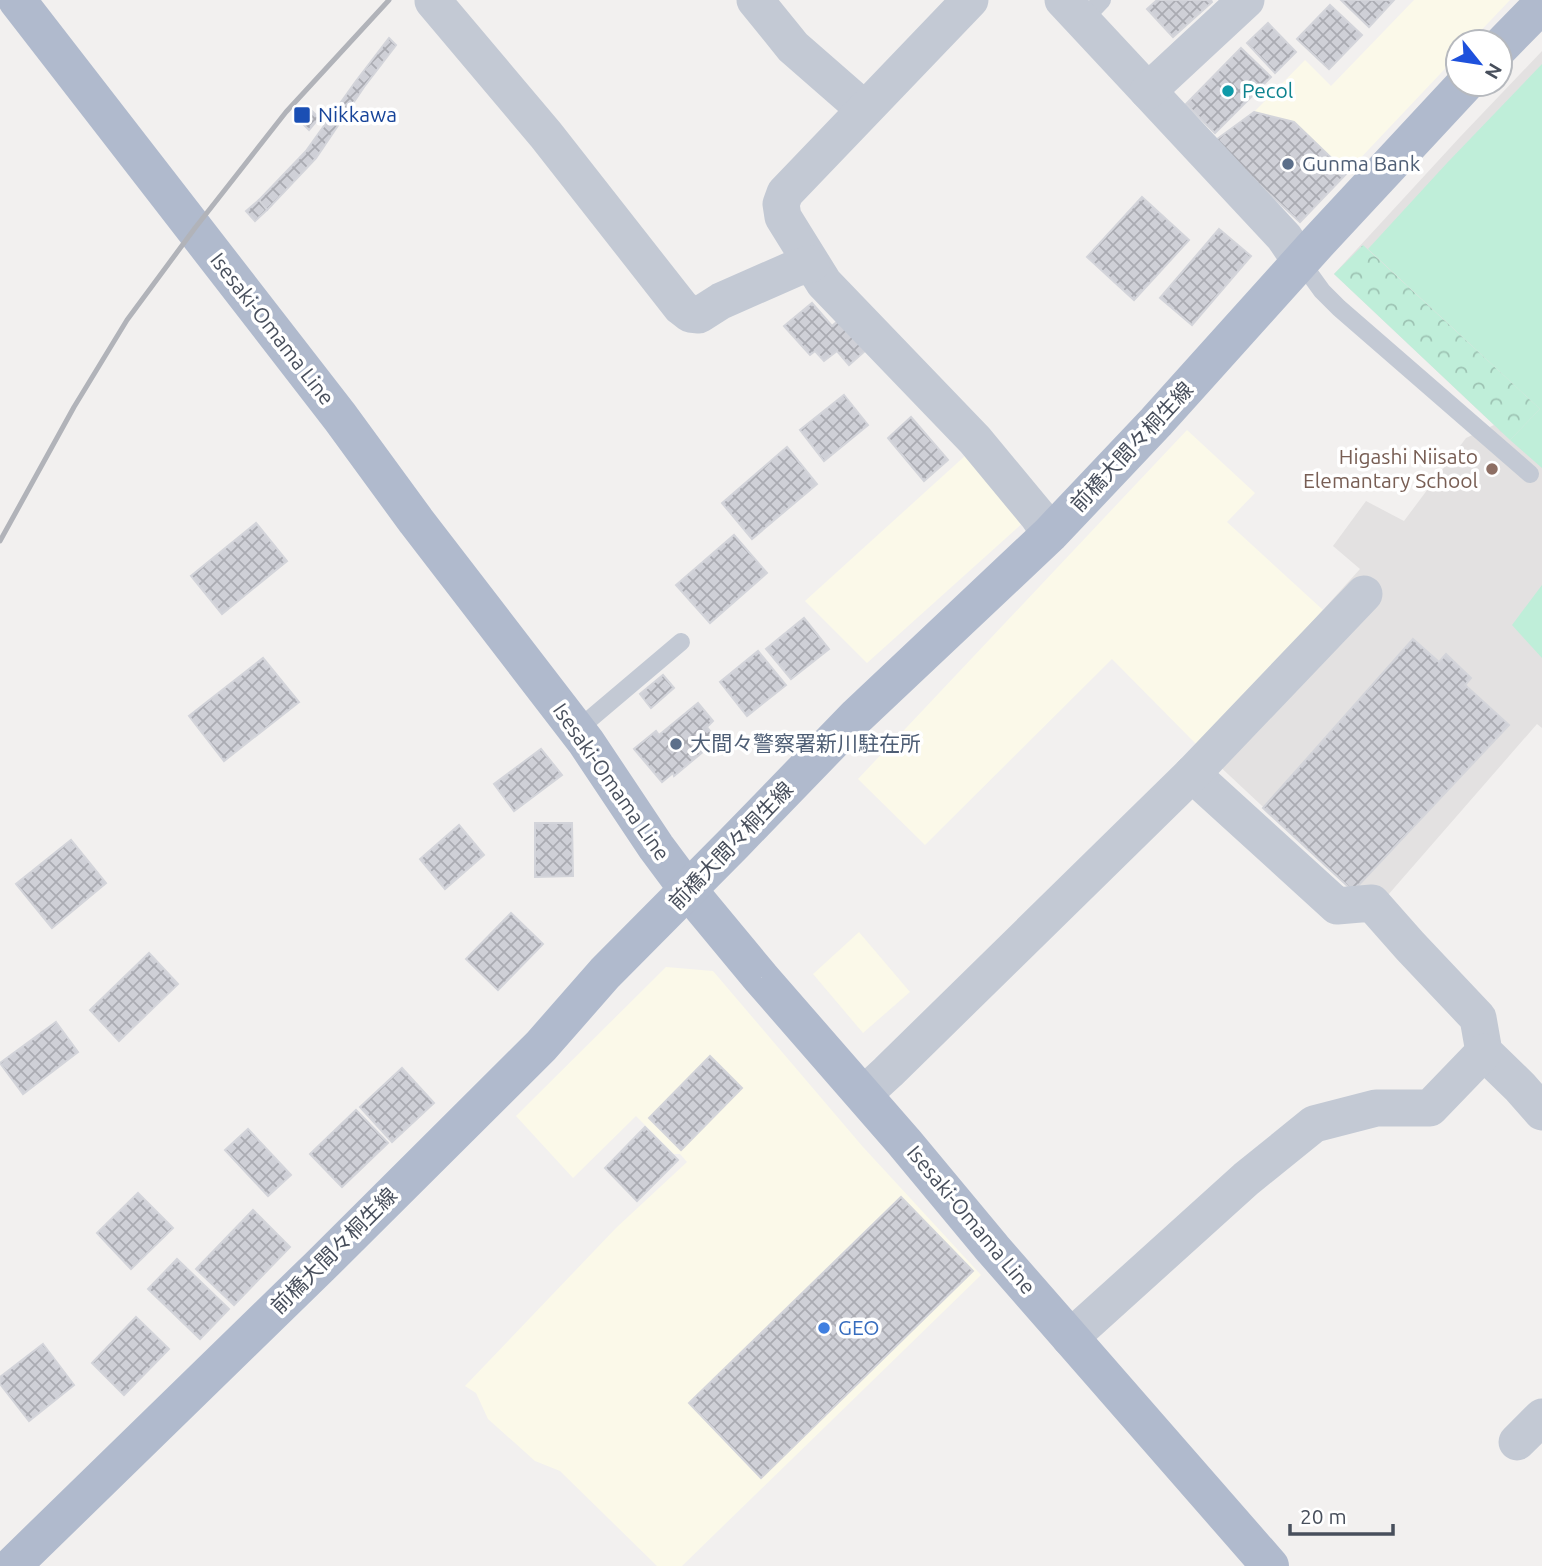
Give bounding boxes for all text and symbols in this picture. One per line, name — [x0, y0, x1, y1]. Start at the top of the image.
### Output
north arrow — [1444, 28, 1514, 98]
text: N — [1481, 60, 1507, 83]
place label: Pecol — [1242, 78, 1293, 102]
marker: Pecol — [1220, 83, 1236, 99]
place label: Nikkawa — [318, 102, 397, 126]
marker: Nikkawa — [292, 105, 312, 125]
place label: Gunma Bank — [1302, 151, 1421, 175]
marker: Gunma Bank — [1280, 156, 1296, 172]
street label: Isesaki-Omama Line — [206, 248, 340, 409]
street label: 前橋大間々桐生線 — [1065, 377, 1197, 516]
place label: Higashi Niisato Elemantary School — [1303, 444, 1478, 492]
marker: Higashi Niisato Elemantary School — [1484, 461, 1500, 477]
street label: Isesaki-Omama Line — [549, 698, 675, 865]
place label: 大間々警察署新川駐在所 — [690, 731, 921, 755]
marker: 大間々警察署新川駐在所 — [668, 736, 684, 752]
street label: 前橋大間々桐生線 — [663, 777, 797, 914]
street label: Isesaki-Omama Line — [903, 1140, 1041, 1298]
street label: 前橋大間々桐生線 — [265, 1182, 401, 1318]
place label: GEO — [838, 1315, 880, 1339]
marker: GEO — [816, 1320, 832, 1336]
scale bar — [1290, 1492, 1393, 1536]
text: 20 m — [1300, 1504, 1347, 1528]

